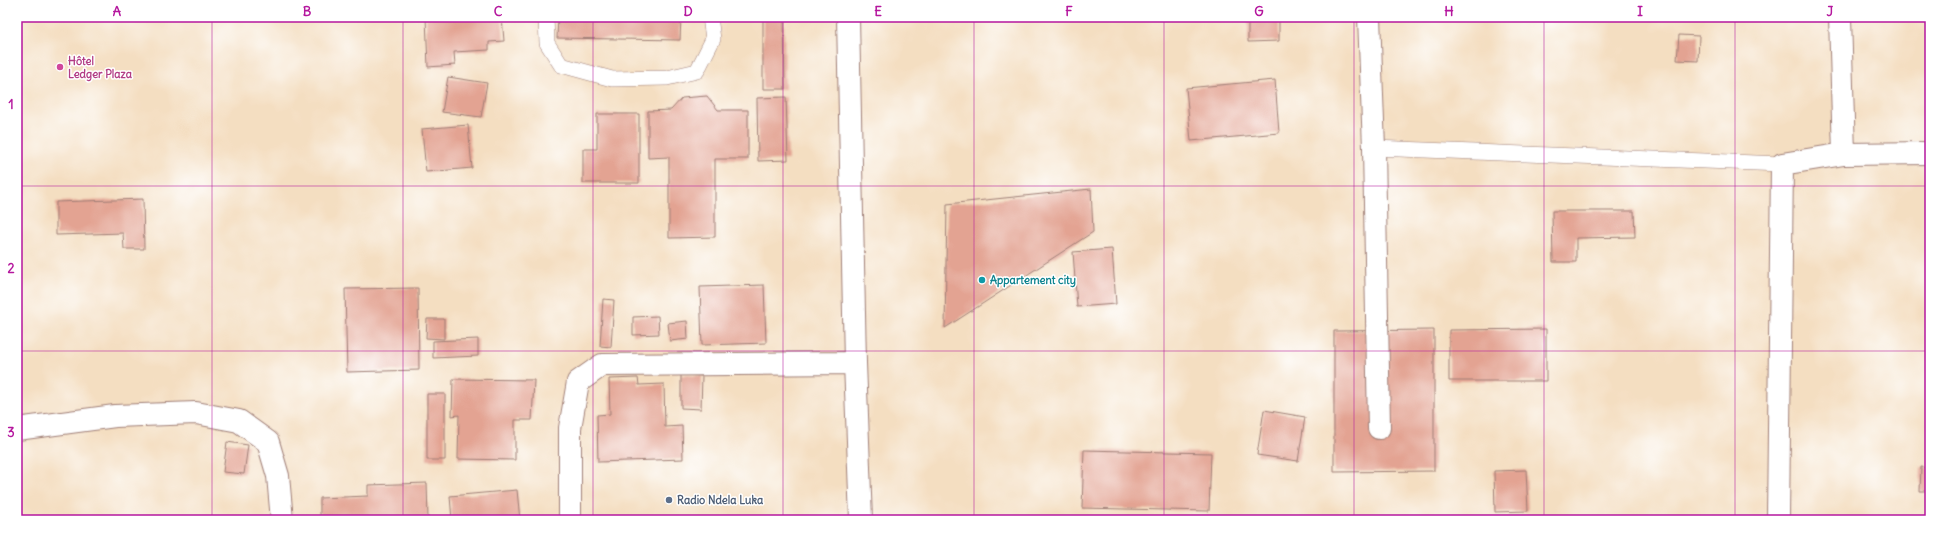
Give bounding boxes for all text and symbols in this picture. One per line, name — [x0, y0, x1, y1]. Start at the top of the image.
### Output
text: A — [113, 3, 122, 20]
text: B — [303, 3, 312, 20]
text: C — [494, 3, 503, 20]
text: D — [683, 3, 693, 20]
text: E — [874, 3, 882, 20]
text: F — [1065, 3, 1073, 20]
text: G — [1254, 3, 1264, 20]
text: H — [1444, 3, 1454, 20]
text: I — [1637, 3, 1643, 20]
text: J — [1827, 3, 1834, 20]
place label: Hôtel Ledger Plaza — [68, 54, 133, 82]
marker: Hôtel Ledger Plaza — [55, 62, 65, 72]
text: 1 — [8, 96, 14, 113]
text: 2 — [7, 260, 15, 277]
place label: Appartement city — [990, 273, 1076, 288]
marker: Appartement city — [977, 275, 987, 285]
text: 3 — [7, 424, 15, 441]
place label: Radio Ndela Luka — [677, 493, 764, 507]
marker: Radio Ndela Luka — [664, 495, 674, 505]

